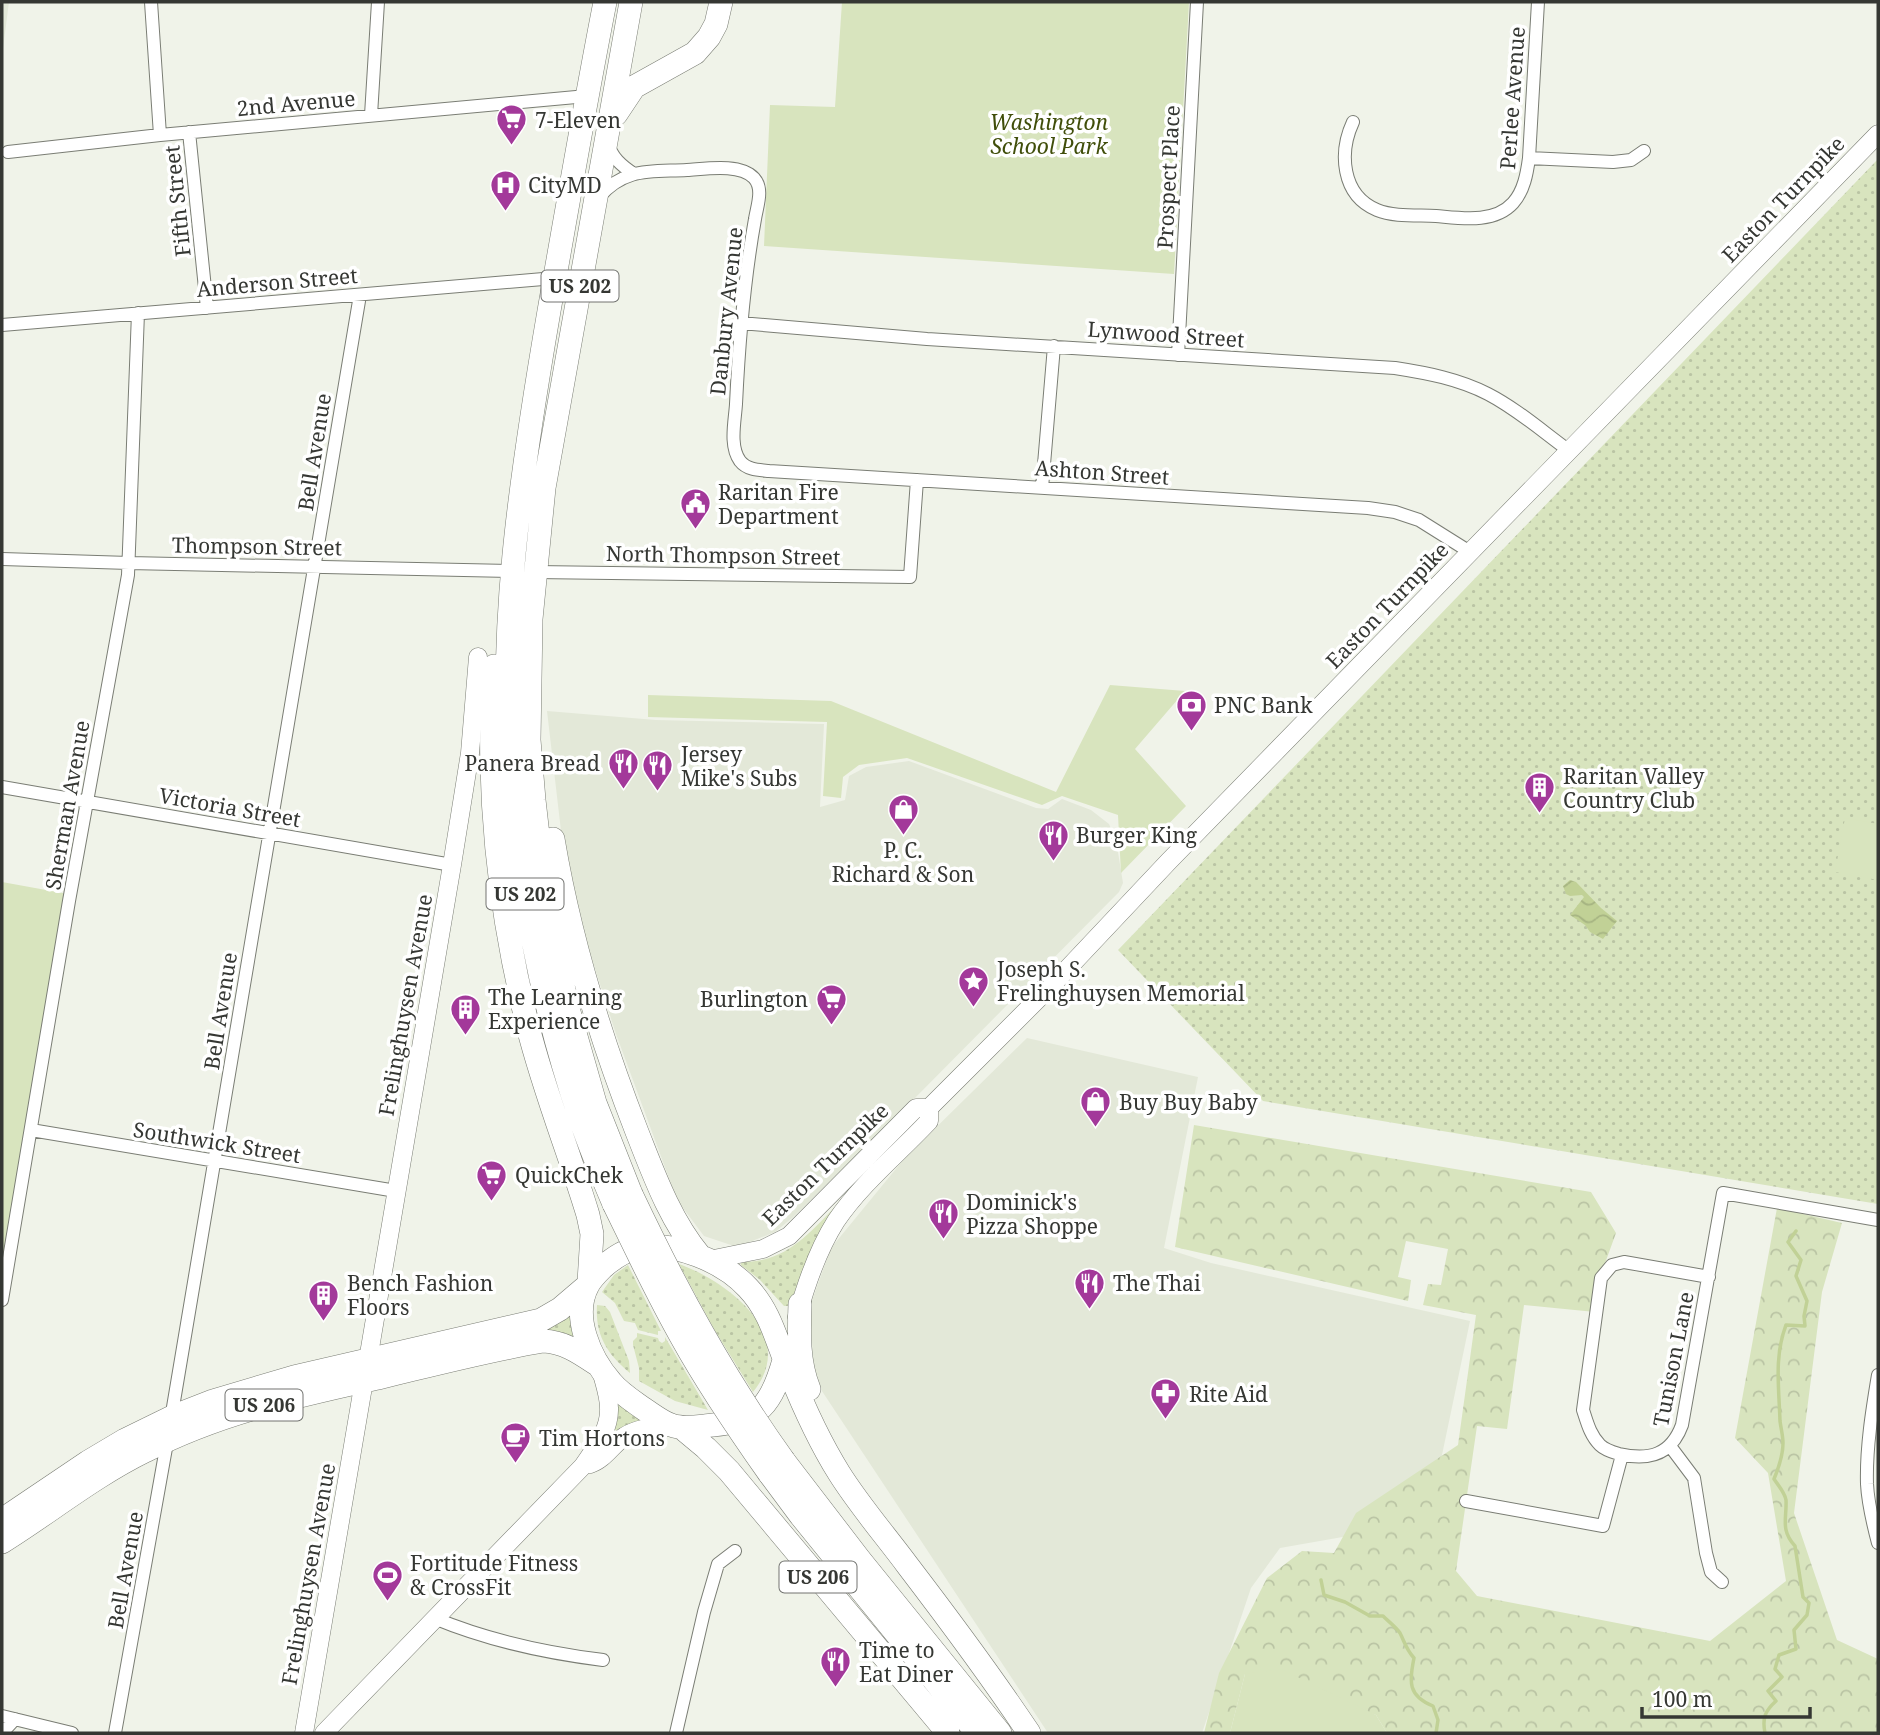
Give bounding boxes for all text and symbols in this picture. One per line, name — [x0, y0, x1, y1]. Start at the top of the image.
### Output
street label: Perlee Avenue — [1493, 26, 1531, 170]
street label: 2nd Avenue — [236, 84, 356, 122]
supermarket icon: 7-Eleven — [495, 103, 529, 147]
street label: Prospect Place — [1150, 104, 1186, 250]
place label: 7-Eleven — [535, 106, 621, 134]
park label: Washington School Park — [990, 108, 1109, 160]
street label: Easton Turnpike — [1716, 130, 1850, 268]
street label: Fifth Street — [157, 144, 197, 258]
hospital icon: CityMD — [488, 168, 522, 212]
place label: CityMD — [528, 171, 602, 199]
street label: Danbury Avenue — [703, 225, 749, 397]
street label: Anderson Street — [195, 261, 359, 303]
road number: US 202 — [542, 270, 618, 302]
street label: Lynwood Street — [1087, 315, 1245, 353]
street label: Bell Avenue — [291, 391, 337, 513]
street label: Ashton Street — [1034, 453, 1170, 491]
place label: Raritan Fire Department — [718, 478, 839, 530]
public building icon: Raritan Fire Department — [678, 487, 712, 531]
street label: Thompson Street — [172, 531, 342, 561]
street label: Easton Turnpike — [1320, 536, 1454, 674]
street label: North Thompson Street — [606, 539, 840, 571]
bank icon: PNC Bank — [1174, 688, 1208, 732]
place label: PNC Bank — [1214, 691, 1313, 719]
street label: Sherman Avenue — [38, 718, 96, 892]
place label: Jersey Mike's Subs — [680, 740, 797, 792]
restaurant icon: Panera Bread — [606, 746, 640, 790]
place label: Panera Bread — [464, 749, 600, 777]
restaurant icon: Jersey Mike's Subs — [641, 749, 675, 793]
place label: Raritan Valley Country Club — [1563, 762, 1704, 814]
building icon: Raritan Valley Country Club — [1523, 771, 1557, 815]
street label: Victoria Street — [157, 781, 303, 833]
shop icon: P. C. Richard & Son — [886, 793, 920, 837]
restaurant icon: Burger King — [1036, 818, 1070, 862]
place label: Burger King — [1076, 821, 1198, 849]
place label: P. C. Richard & Son — [832, 836, 974, 888]
road number: US 202 — [486, 878, 564, 909]
street label: Frelinghuysen Avenue — [372, 892, 438, 1118]
street label: Bell Avenue — [197, 950, 243, 1072]
place label: Joseph S. Frelinghuysen Memorial — [996, 955, 1245, 1007]
place icon: Joseph S. Frelinghuysen Memorial — [957, 964, 991, 1008]
supermarket icon: Burlington — [814, 982, 848, 1026]
place label: The Learning Experience — [488, 983, 623, 1035]
place label: Burlington — [700, 985, 808, 1013]
building icon: The Learning Experience — [448, 992, 482, 1036]
shop icon: Buy Buy Baby — [1079, 1085, 1113, 1129]
place label: Buy Buy Baby — [1119, 1088, 1258, 1116]
street label: Easton Turnpike — [756, 1097, 894, 1231]
street label: Southwick Street — [131, 1115, 303, 1169]
supermarket icon: QuickChek — [475, 1158, 509, 1202]
place label: QuickChek — [515, 1161, 624, 1189]
place label: Dominick's Pizza Shoppe — [966, 1188, 1098, 1240]
restaurant icon: Dominick's Pizza Shoppe — [926, 1197, 960, 1241]
restaurant icon: The Thai — [1073, 1266, 1107, 1310]
place label: Bench Fashion Floors — [347, 1269, 493, 1321]
place label: The Thai — [1113, 1269, 1201, 1297]
building icon: Bench Fashion Floors — [307, 1278, 341, 1322]
street label: Tunison Lane — [1646, 1289, 1700, 1429]
pharmacy icon: Rite Aid — [1149, 1377, 1183, 1421]
place label: Rite Aid — [1189, 1380, 1268, 1408]
road number: US 206 — [226, 1390, 302, 1420]
cafe icon: Tim Hortons — [499, 1421, 533, 1465]
place label: Tim Hortons — [539, 1424, 665, 1452]
street label: Frelinghuysen Avenue — [275, 1461, 341, 1687]
street label: Bell Avenue — [101, 1509, 149, 1631]
place label: Fortitude Fitness & CrossFit — [410, 1549, 578, 1601]
sports icon: Fortitude Fitness & CrossFit — [370, 1558, 404, 1602]
road number: US 206 — [780, 1562, 856, 1592]
place label: Time to Eat Diner — [859, 1636, 954, 1688]
restaurant icon: Time to Eat Diner — [819, 1645, 853, 1689]
scale bar — [1642, 1676, 1810, 1720]
text: 100 m — [1652, 1685, 1713, 1713]

